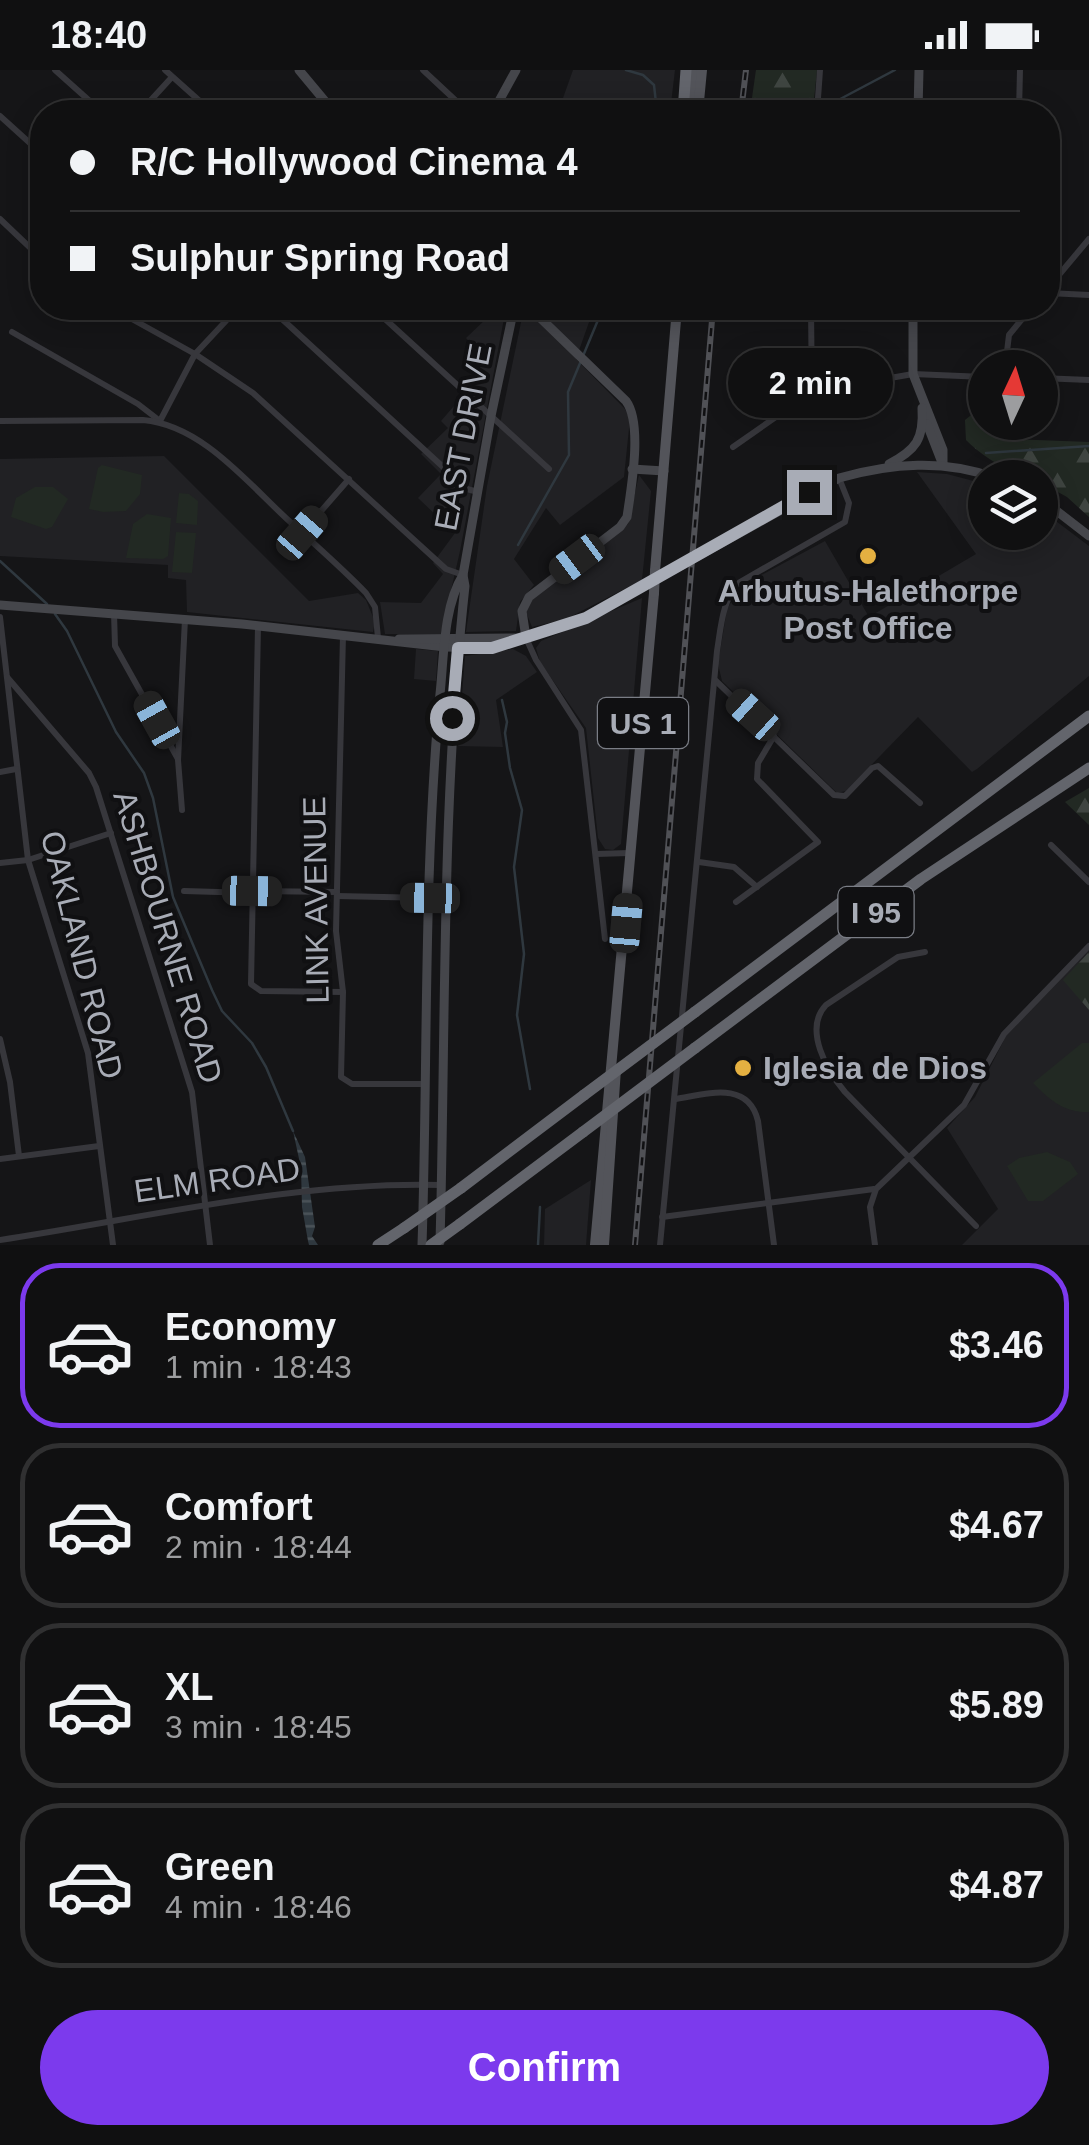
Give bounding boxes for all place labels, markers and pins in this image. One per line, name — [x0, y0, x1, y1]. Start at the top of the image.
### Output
marker: Arbutus-Halethorpe Post Office — [857, 545, 879, 567]
place label: Arbutus-Halethorpe Post Office — [718, 573, 1018, 646]
place label: Iglesia de Dios — [763, 1050, 987, 1086]
marker: Iglesia de Dios — [732, 1057, 754, 1079]

